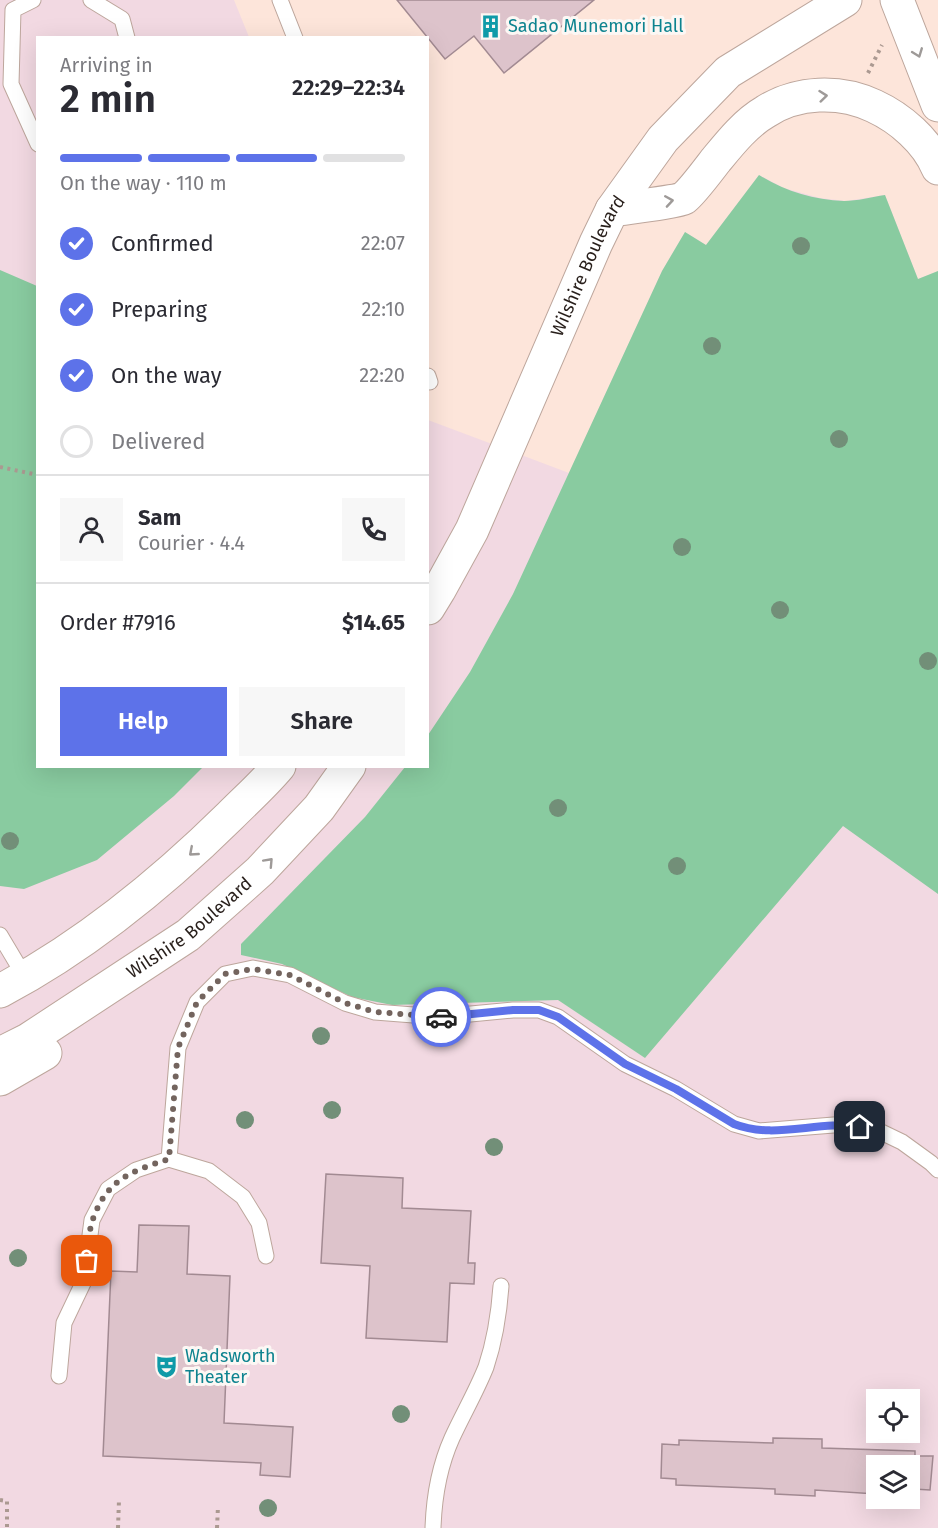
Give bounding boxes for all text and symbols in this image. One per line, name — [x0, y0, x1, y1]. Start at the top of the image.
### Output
building icon: Sadao Munemori Hall — [477, 13, 503, 39]
place label: Sadao Munemori Hall — [508, 15, 683, 37]
one-way arrow — [911, 46, 923, 57]
text: Arriving in — [60, 53, 153, 77]
text: 22:29–22:34 — [292, 74, 405, 101]
text: 2 min — [60, 76, 156, 122]
one-way arrow — [819, 90, 828, 102]
text: On the way · 110 m — [60, 171, 227, 195]
street label: Wilshire Boulevard — [546, 191, 630, 340]
one-way arrow — [665, 195, 674, 207]
icon: check — [60, 227, 93, 260]
text: Confirmed — [111, 230, 214, 257]
text: 22:07 — [361, 231, 405, 255]
icon: check — [60, 293, 93, 326]
text: Preparing — [111, 296, 207, 323]
text: 22:10 — [361, 297, 405, 321]
icon: check — [60, 359, 93, 392]
text: On the way — [111, 362, 222, 389]
text: 22:20 — [359, 363, 405, 387]
text: Delivered — [111, 428, 206, 455]
button: person — [60, 498, 123, 561]
button: phone — [342, 498, 405, 561]
text: Sam — [138, 504, 181, 531]
text: Courier · 4.4 — [138, 531, 245, 555]
text: Order #7916 — [60, 609, 176, 636]
text: $14.65 — [342, 609, 405, 636]
button: Help — [60, 687, 227, 756]
button: Share — [239, 687, 405, 756]
one-way arrow — [189, 845, 200, 856]
one-way arrow — [261, 858, 272, 869]
street label: Wilshire Boulevard — [123, 873, 256, 983]
courier — [411, 987, 471, 1047]
icon: car — [425, 1001, 458, 1034]
pin — [834, 1101, 885, 1152]
icon: home — [843, 1110, 876, 1143]
pin — [61, 1235, 112, 1286]
icon: bag — [70, 1244, 103, 1277]
place label: Wadsworth Theater — [185, 1345, 276, 1388]
theatre icon: Wadsworth Theater — [154, 1353, 180, 1379]
map controls — [866, 1389, 920, 1509]
button: locate — [866, 1389, 920, 1443]
button: layers — [866, 1455, 920, 1509]

